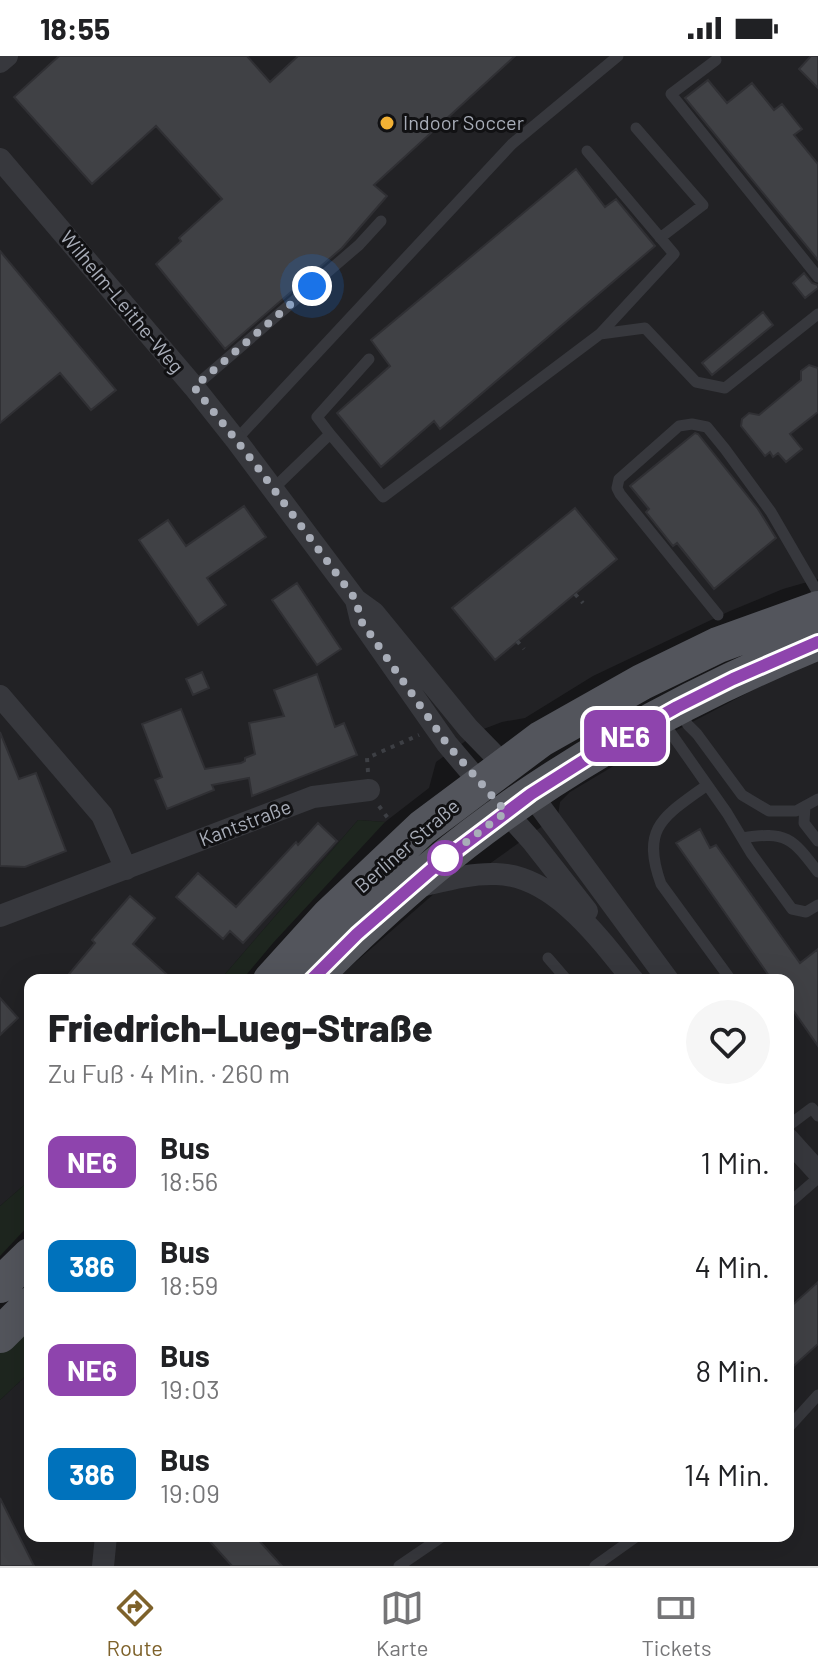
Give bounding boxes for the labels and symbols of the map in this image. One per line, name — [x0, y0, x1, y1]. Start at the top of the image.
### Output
place label: Indoor Soccer — [403, 110, 524, 134]
marker: Indoor Soccer — [378, 114, 396, 132]
street label: Wilhelm-Leithe-Weg — [56, 225, 189, 378]
your location — [292, 266, 332, 306]
line badge: NE6 — [579, 710, 671, 762]
street label: Berliner Straße — [349, 793, 464, 897]
street label: Kantstraße — [195, 794, 294, 851]
unlabelled marker — [428, 841, 462, 875]

